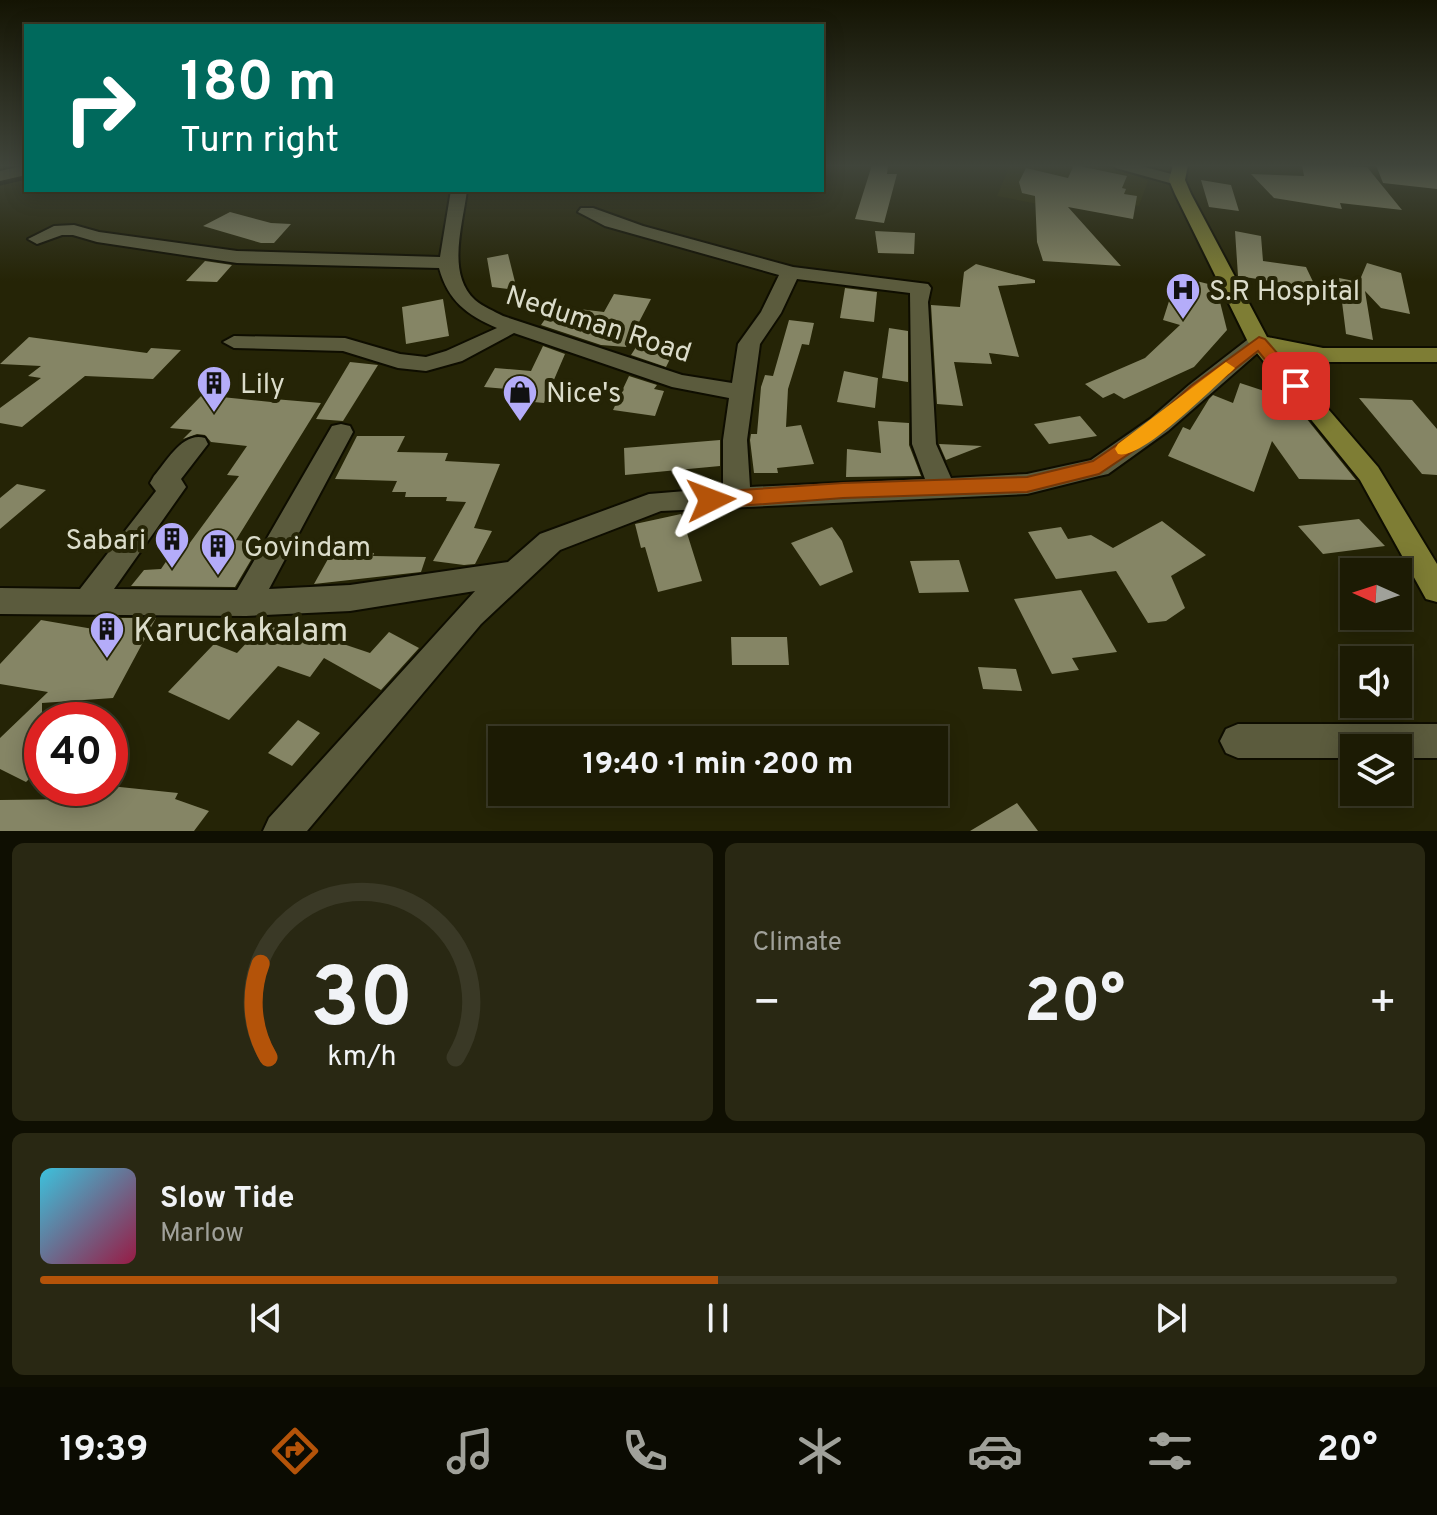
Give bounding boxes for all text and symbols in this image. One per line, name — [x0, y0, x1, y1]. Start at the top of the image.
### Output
text: 180 m — [180, 50, 337, 120]
icon: right — [48, 56, 152, 160]
text: Turn right — [180, 119, 339, 165]
hospital icon: S.R Hospital — [1164, 271, 1202, 321]
place label: S.R Hospital — [1209, 275, 1360, 311]
street label: Neduman Road — [501, 279, 696, 373]
pin — [1262, 352, 1330, 420]
building icon: Lily — [195, 364, 233, 414]
icon: arrive — [1274, 364, 1318, 408]
place label: Lily — [240, 368, 285, 404]
shop icon: Nice's — [501, 373, 539, 423]
place label: Nice's — [546, 377, 621, 413]
position arrow — [669, 458, 753, 542]
building icon: Sabari — [153, 520, 191, 570]
place label: Sabari — [65, 524, 146, 560]
building icon: Govindam — [199, 527, 237, 577]
place label: Govindam — [244, 531, 371, 567]
north arrow — [1340, 558, 1412, 630]
map controls — [1340, 558, 1412, 806]
building icon: Karuckakalam — [88, 610, 126, 660]
place label: Karuckakalam — [133, 611, 348, 654]
button: sound — [1340, 646, 1412, 718]
speed limit sign: 40 — [24, 702, 128, 806]
button: layers — [1340, 734, 1412, 806]
text: 19:40 · 1 min · 200 m — [583, 747, 853, 784]
text: Climate — [753, 927, 842, 960]
text: 30 — [311, 951, 414, 1056]
text: 20° — [1024, 967, 1125, 1043]
text: − — [753, 977, 781, 1033]
text: + — [1369, 977, 1397, 1033]
text: km/h — [328, 1040, 397, 1076]
text: Slow Tide — [160, 1181, 294, 1218]
text: Marlow — [160, 1218, 244, 1251]
icon: previous — [244, 1296, 288, 1340]
icon: pause — [696, 1296, 740, 1340]
icon: next — [1149, 1296, 1193, 1340]
icon: directions — [267, 1423, 323, 1479]
icon: music — [442, 1423, 498, 1479]
icon: phone — [617, 1423, 673, 1479]
icon: climate — [792, 1423, 848, 1479]
icon: car — [967, 1423, 1023, 1479]
icon: filters — [1142, 1423, 1198, 1479]
text: 19:39 — [59, 1428, 148, 1474]
text: 20° — [1317, 1428, 1378, 1474]

